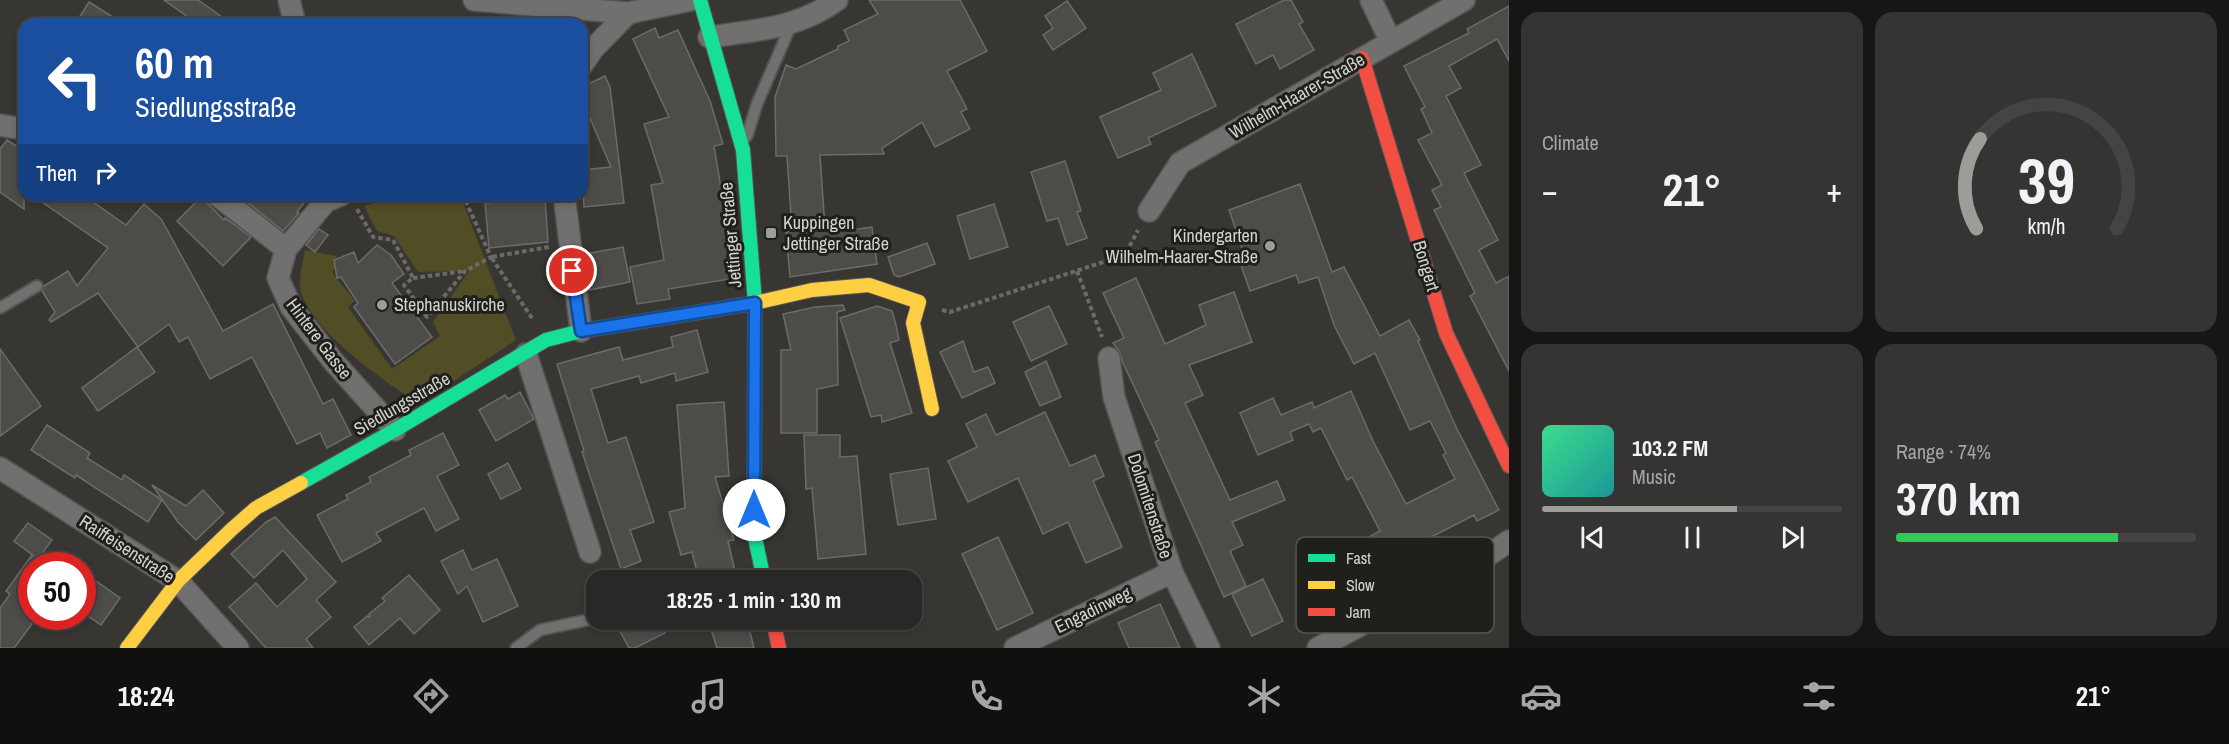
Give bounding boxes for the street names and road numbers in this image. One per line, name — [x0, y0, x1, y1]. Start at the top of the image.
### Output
street label: Wilhelm-Haarer-Straße — [1224, 47, 1369, 145]
street label: Jettinger Straße — [713, 181, 748, 289]
street label: Bongert — [1407, 237, 1446, 294]
street label: Hintere Gasse — [281, 293, 358, 384]
street label: Siedlungsstraße — [349, 366, 455, 441]
street label: Dolomitenstraße — [1122, 450, 1179, 562]
street label: Raiffeisenstraße — [75, 508, 180, 589]
street label: Engadinweg — [1050, 580, 1136, 639]

